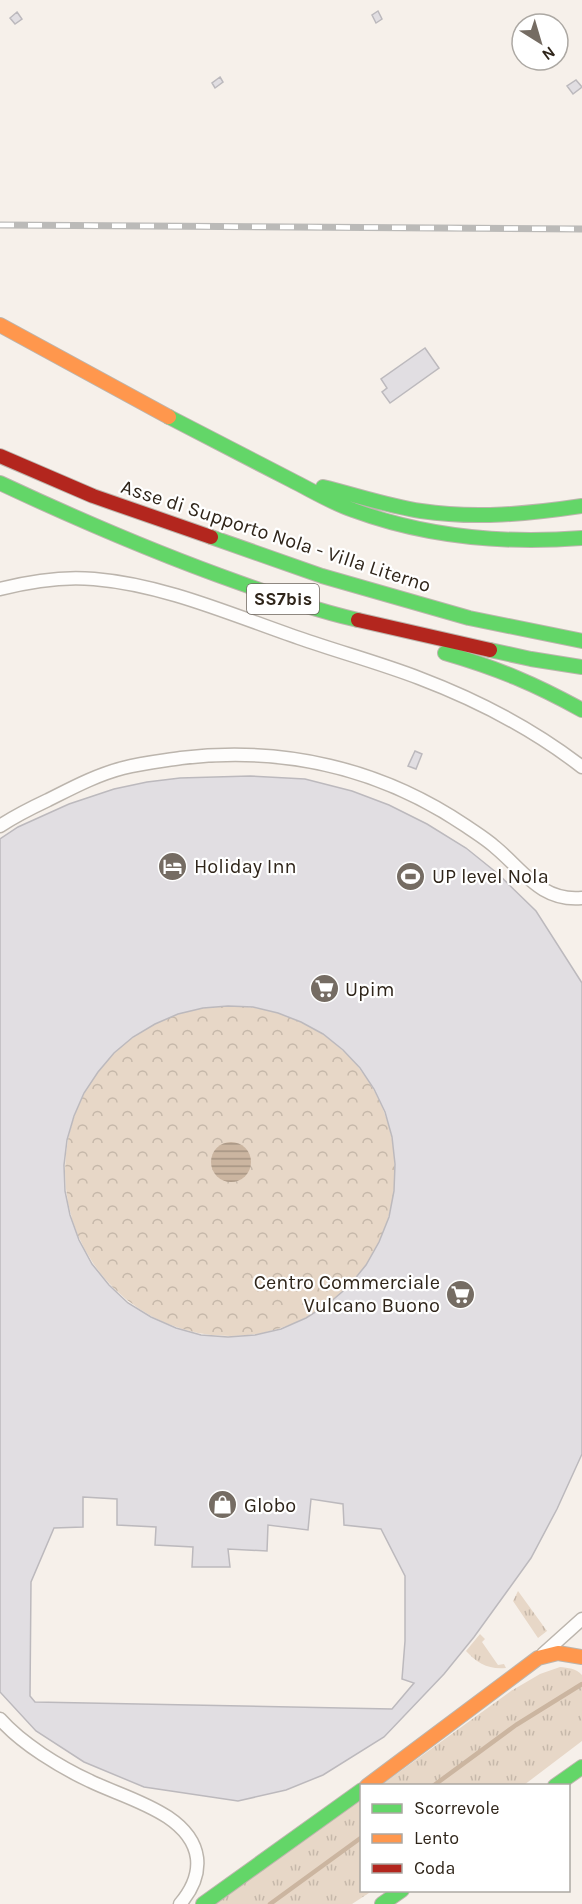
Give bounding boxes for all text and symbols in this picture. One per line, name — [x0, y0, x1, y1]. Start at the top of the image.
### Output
north arrow — [510, 12, 570, 72]
text: N — [538, 43, 559, 65]
street label: Asse di Supporto Nola - Villa Literno — [118, 475, 434, 597]
road number: SS7bis — [247, 584, 319, 614]
hotel icon: Holiday Inn — [157, 850, 189, 882]
place label: Holiday Inn — [194, 855, 297, 878]
sports icon: UP level Nola — [395, 860, 427, 892]
place label: UP level Nola — [432, 865, 549, 888]
supermarket icon: Upim — [308, 973, 340, 1005]
place label: Upim — [345, 978, 394, 1001]
place label: Centro Commerciale Vulcano Buono — [254, 1271, 440, 1317]
supermarket icon: Centro Commerciale Vulcano Buono — [445, 1278, 477, 1310]
shop icon: Globo — [207, 1489, 239, 1521]
place label: Globo — [244, 1494, 296, 1517]
legend — [360, 1784, 570, 1892]
text: Scorrevole — [414, 1797, 499, 1819]
text: Lento — [414, 1827, 459, 1849]
text: Coda — [414, 1857, 455, 1879]

